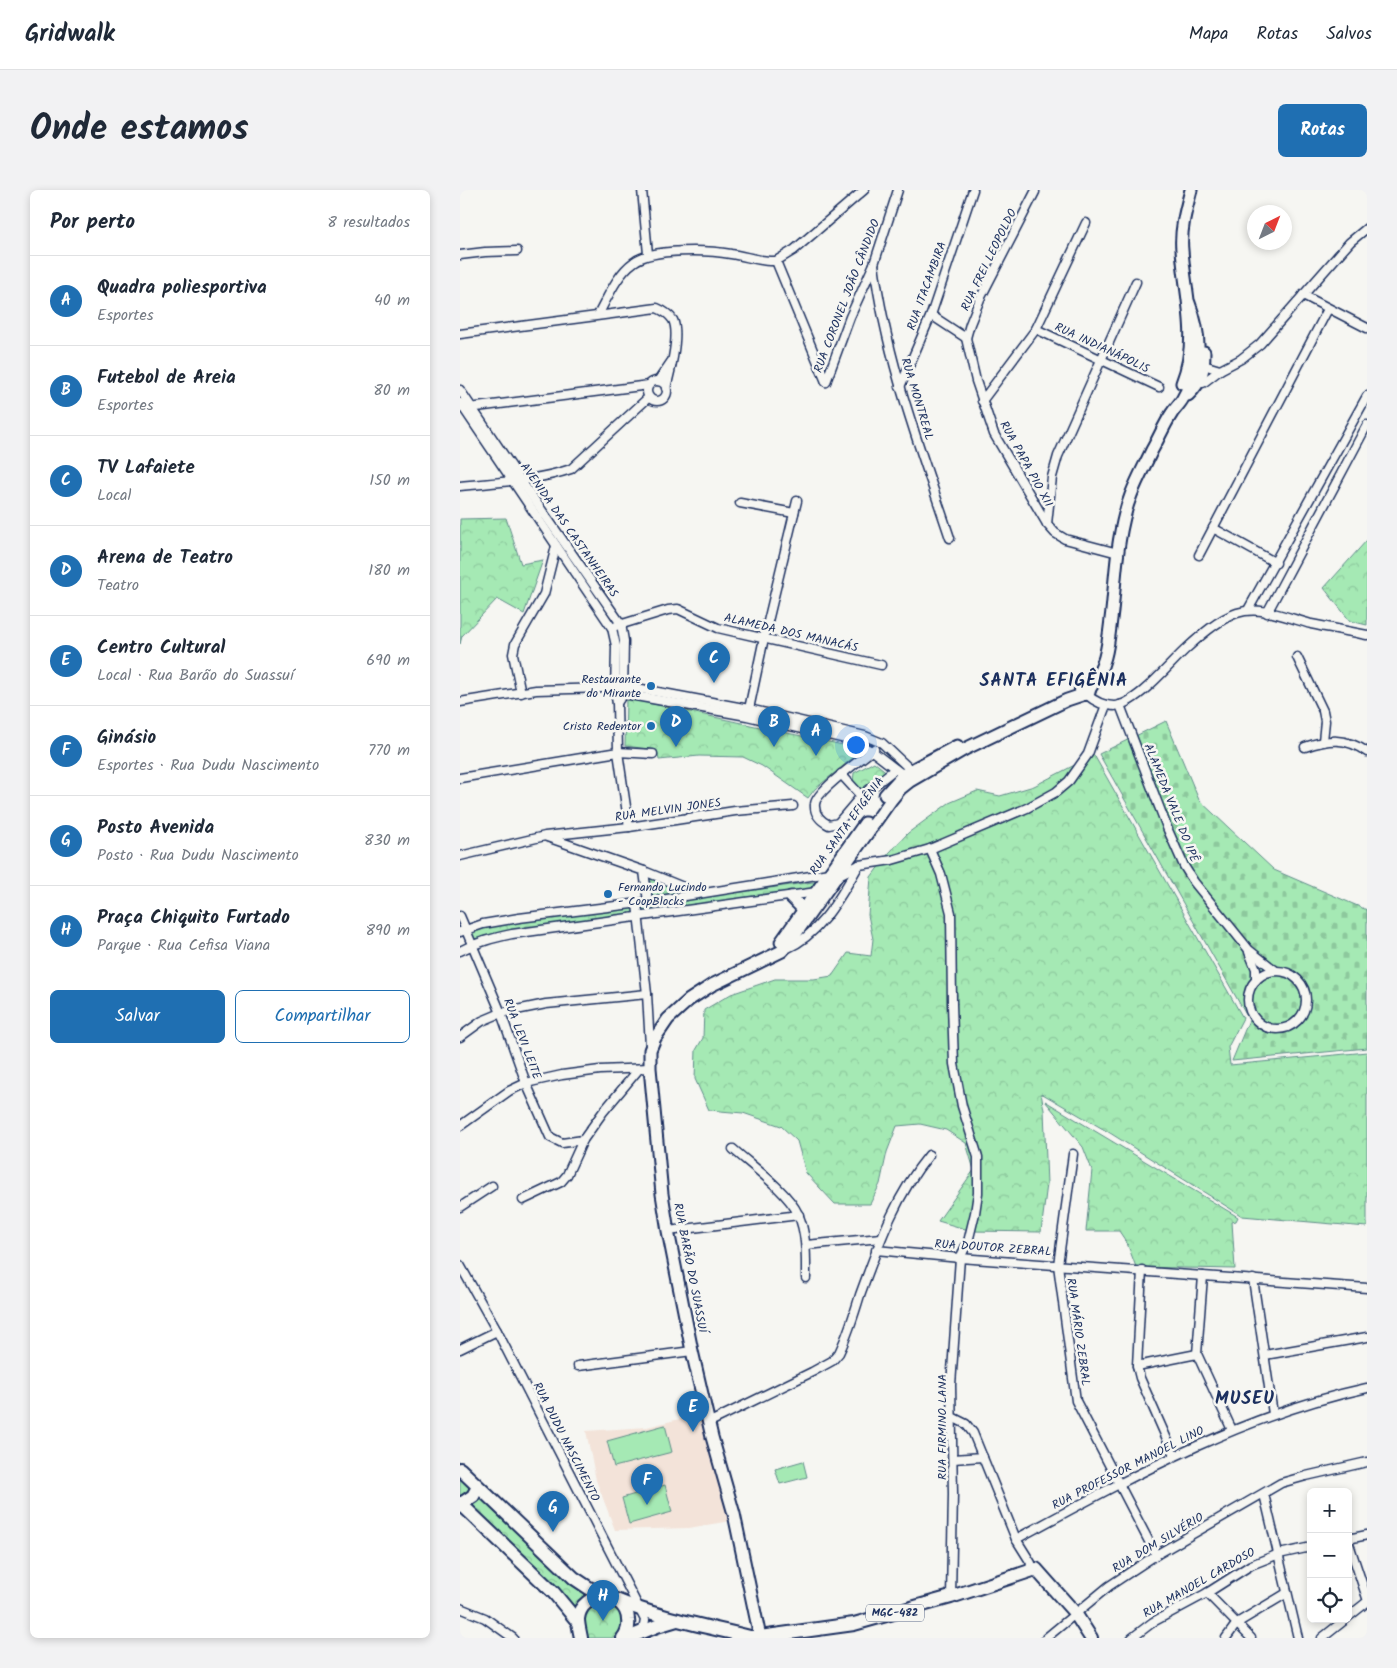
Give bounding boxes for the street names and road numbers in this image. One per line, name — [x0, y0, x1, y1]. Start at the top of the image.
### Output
street label: RUA FREI LEOPOLDO — [956, 205, 1022, 314]
street label: RUA CORONEL JOÃO CÂNDIDO — [809, 216, 885, 376]
street label: RUA ITACAMBIRA — [902, 239, 952, 333]
street label: RUA INDIANÁPOLIS — [1051, 318, 1153, 379]
street label: RUA MONTREAL — [895, 355, 939, 443]
street label: RUA PAPA PIO XII — [994, 417, 1058, 511]
street label: AVENIDA DAS CASTANHEIRAS — [515, 459, 623, 602]
street label: ALAMEDA DOS MANACÁS — [722, 608, 860, 658]
street label: ALAMEDA VALE DO IPÊ — [1138, 741, 1204, 866]
street label: RUA SANTA EFIGÊNIA — [805, 773, 889, 879]
street label: RUA MELVIN JONES — [614, 793, 723, 827]
street label: RUA LEVI LEITE — [498, 996, 547, 1083]
street label: RUA BARÃO DO SUASSUÍ — [668, 1201, 712, 1337]
street label: RUA DOUTOR ZEBRAL — [934, 1234, 1052, 1262]
street label: RUA MÁRIO ZEBRAL — [1061, 1277, 1095, 1387]
street label: RUA FIRMINO LANA — [933, 1374, 952, 1480]
street label: RUA DUDU NASCIMENTO — [528, 1379, 605, 1506]
street label: RUA PROFESSOR MANOEL LINO — [1048, 1421, 1208, 1515]
street label: RUA DOM SILVÉRIO — [1109, 1508, 1208, 1578]
street label: RUA MANOEL CARDOSO — [1139, 1543, 1259, 1623]
road number: MGC-482 — [866, 1605, 924, 1622]

